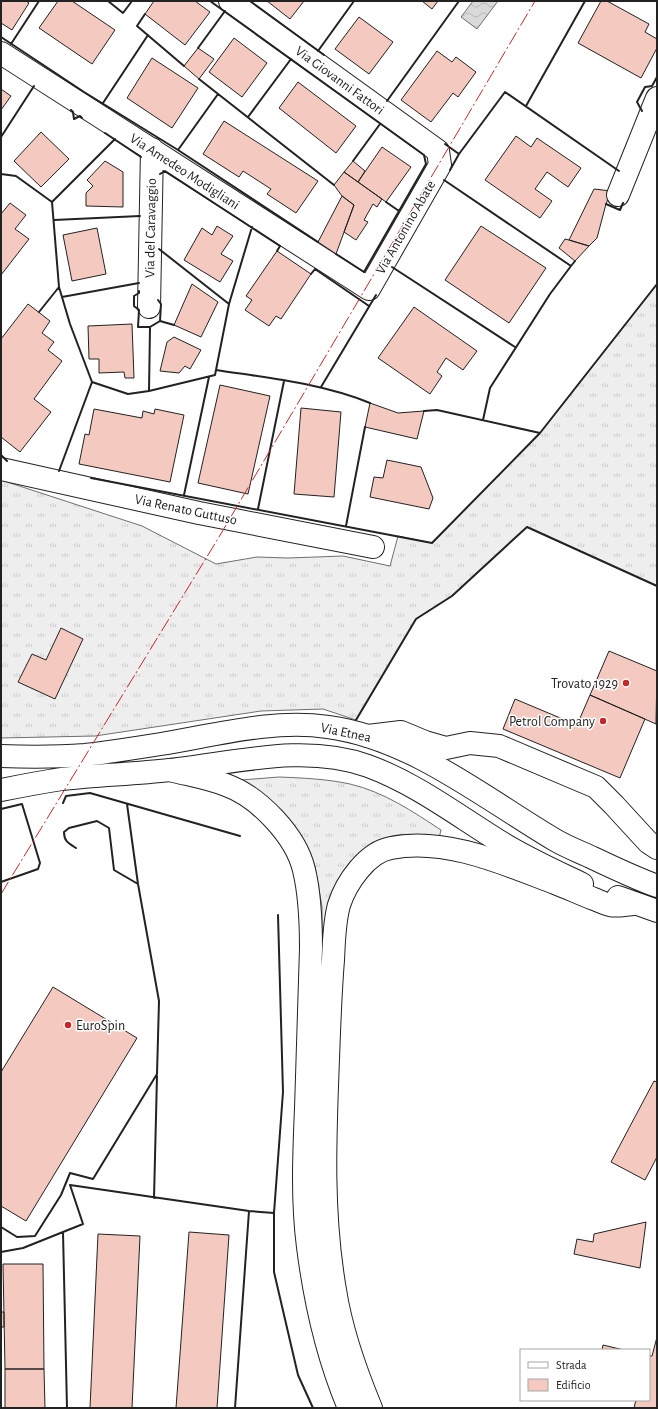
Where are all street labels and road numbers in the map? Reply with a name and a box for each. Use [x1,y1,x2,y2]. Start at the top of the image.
street label: Via Giovanni Fattori [292,44,386,118]
street label: Via Amedeo Modigliani [127,131,242,212]
street label: Via del Caravaggio [143,178,159,278]
street label: Via Antonino Abate [373,178,438,277]
street label: Via Renato Guttuso [133,492,238,528]
street label: Via Etnea [319,721,373,745]

